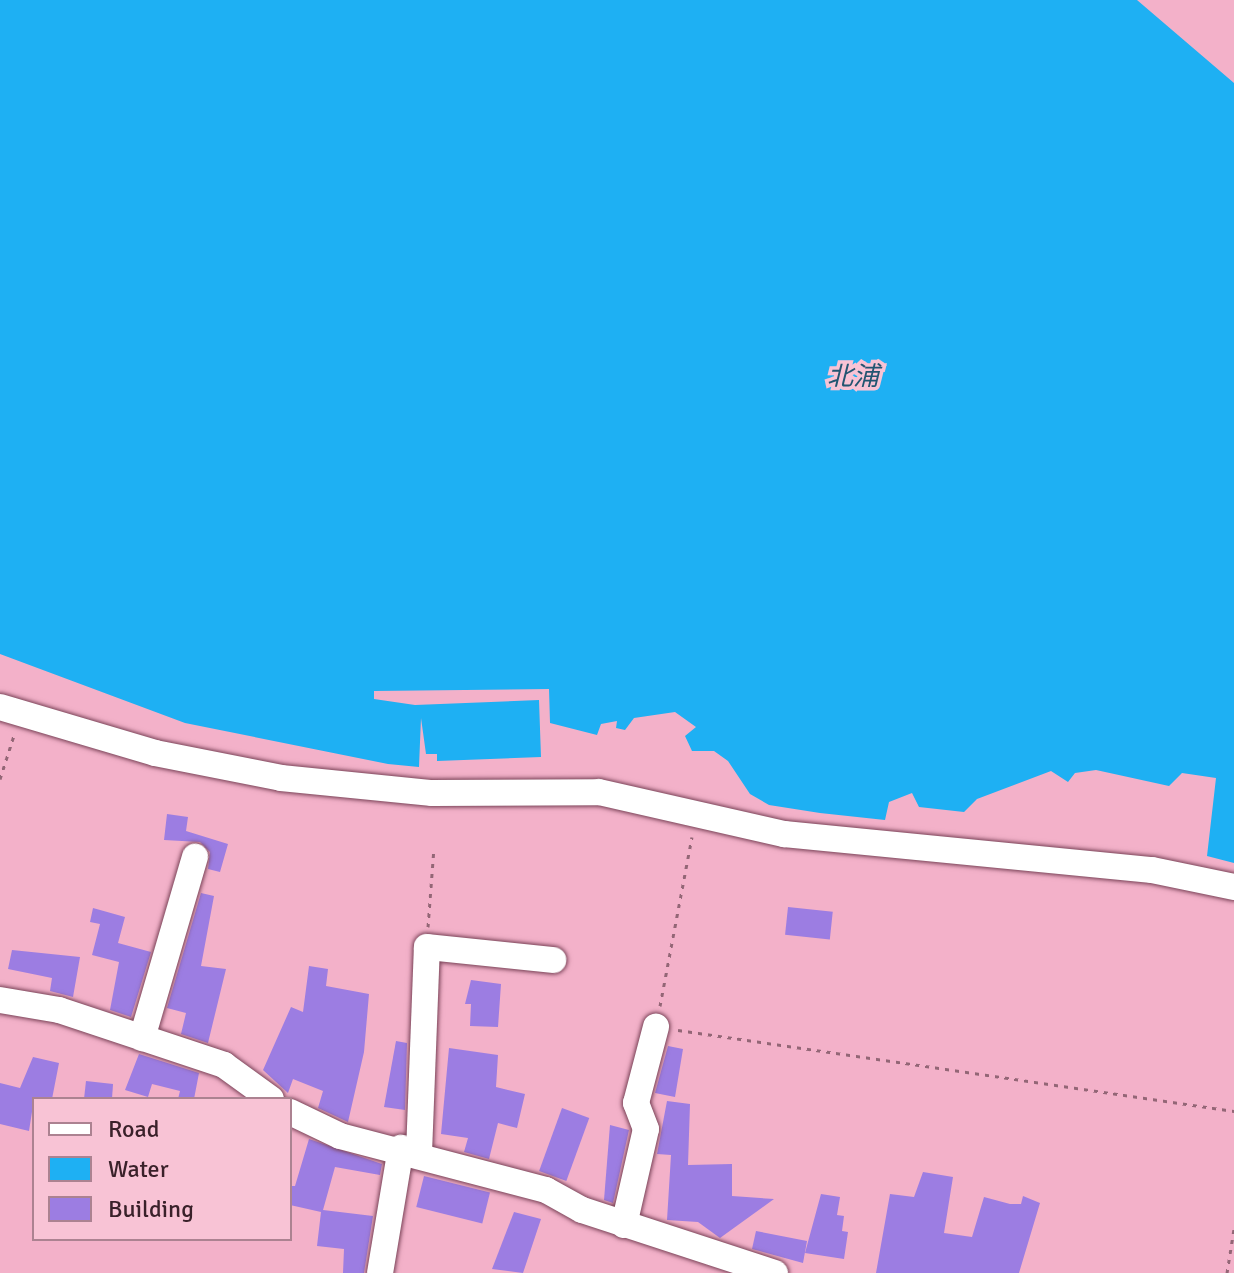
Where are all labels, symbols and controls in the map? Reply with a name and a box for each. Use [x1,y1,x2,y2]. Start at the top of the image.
water label: 北浦 [827,362,879,394]
legend [32,1097,292,1241]
text: Road [108,1114,159,1144]
text: Water [108,1154,168,1184]
text: Building [108,1194,194,1224]

